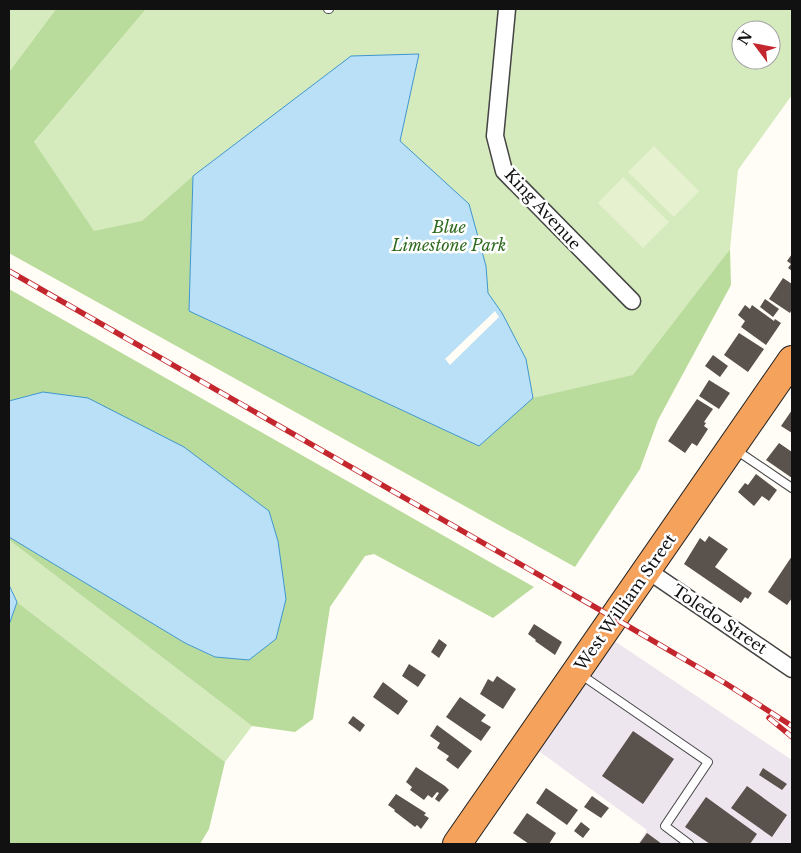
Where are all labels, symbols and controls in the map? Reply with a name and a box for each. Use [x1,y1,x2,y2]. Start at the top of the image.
north arrow [731,20,781,70]
text: N [734,28,756,48]
street label: King Avenue [500,164,586,254]
park label: Blue Limestone Park [391,217,506,255]
street label: West William Street [570,530,680,675]
street label: Toledo Street [669,580,771,658]

